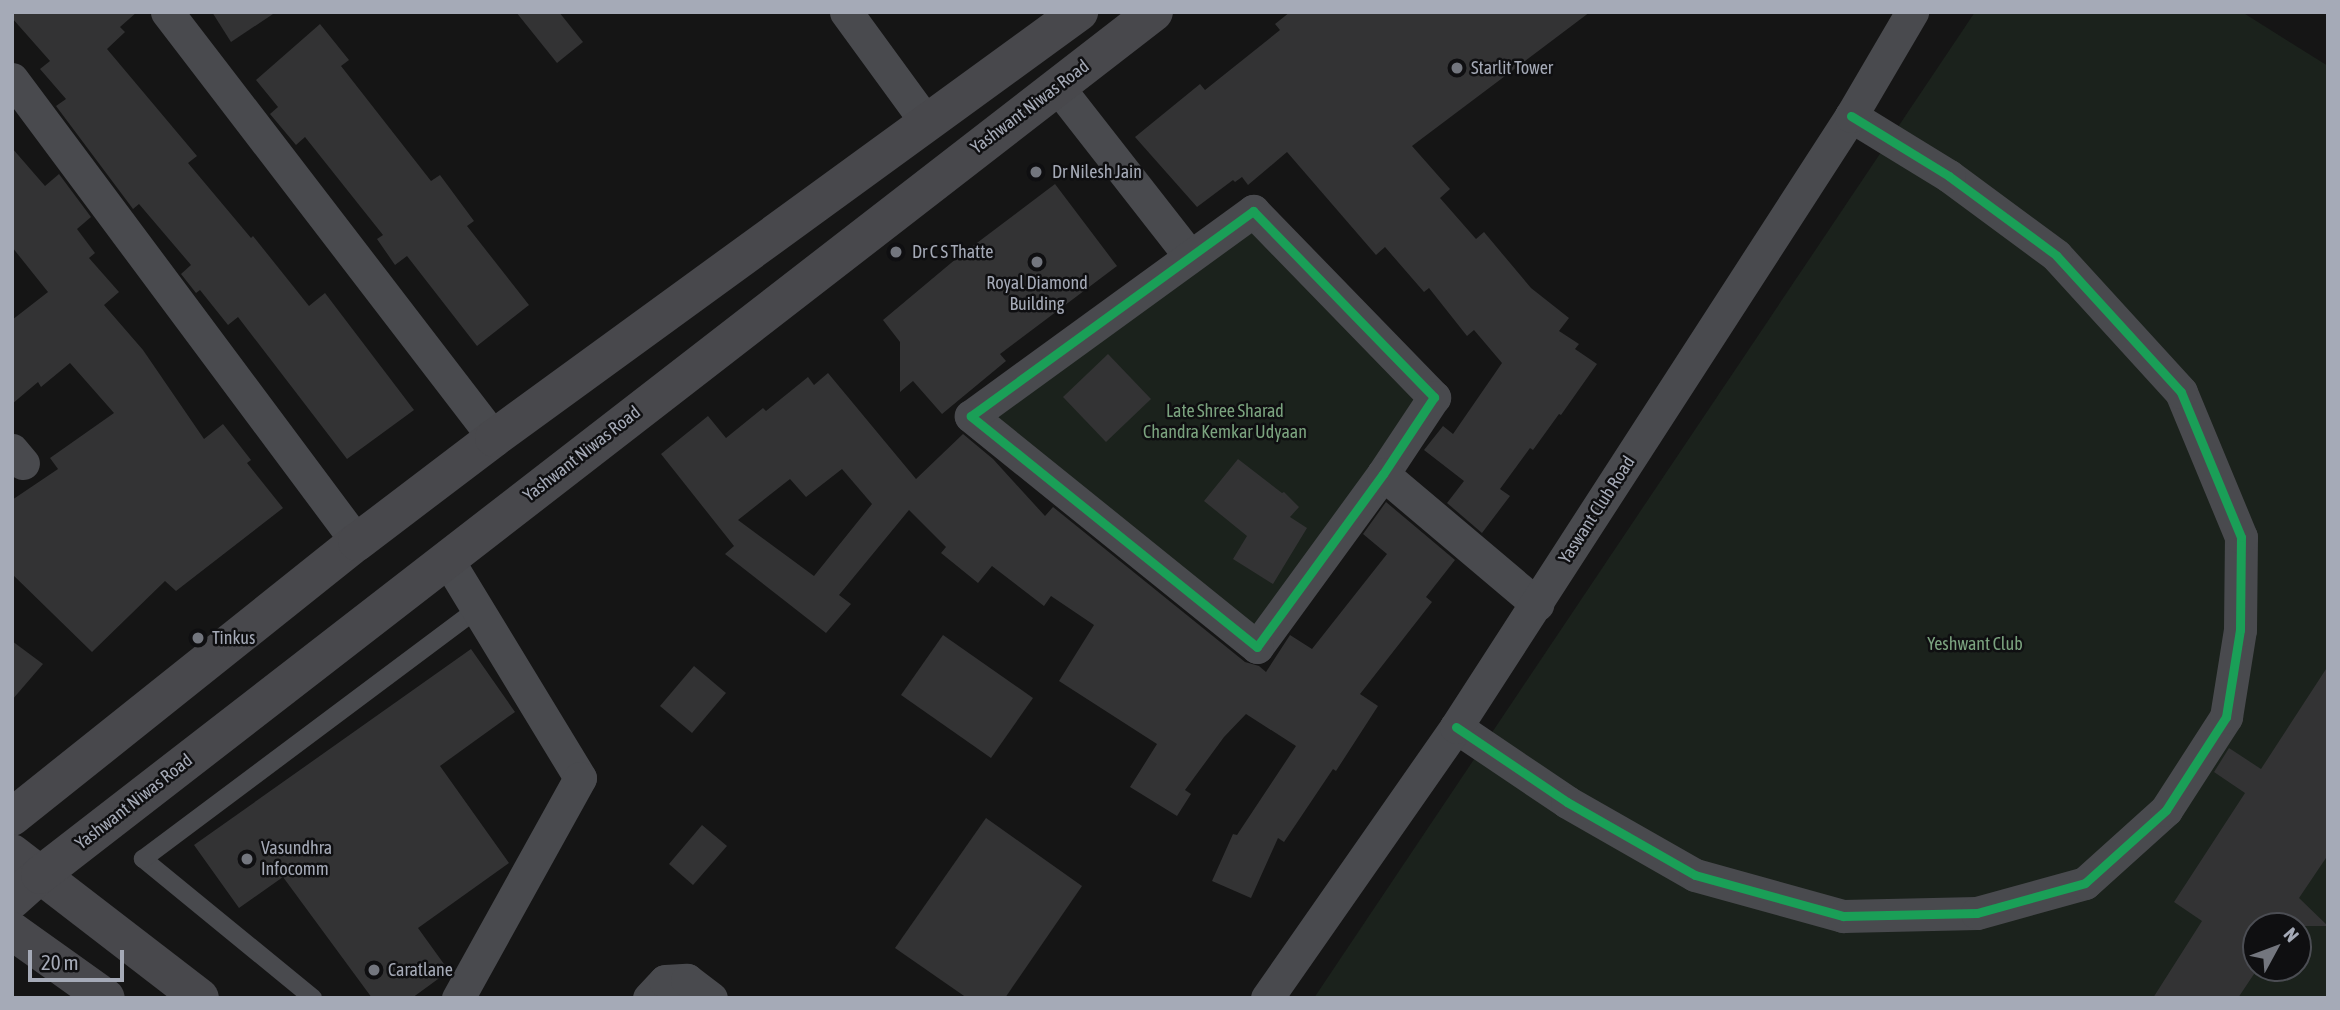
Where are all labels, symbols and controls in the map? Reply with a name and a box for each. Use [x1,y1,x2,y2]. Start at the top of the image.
street label: Yashwant Niwas Road [967,55,1093,159]
place label: Starlit Tower [1471,57,1553,79]
marker: Starlit Tower [1449,60,1465,76]
place label: Dr Nilesh Jain [1052,161,1142,183]
marker: Dr Nilesh Jain [1026,162,1046,182]
place label: Dr C S Thatte [912,241,993,263]
marker: Dr C S Thatte [886,242,906,262]
marker: Royal Diamond Building [1029,254,1045,270]
place label: Royal Diamond Building [986,273,1088,316]
park label: Late Shree Sharad Chandra Kemkar Udyaan [1143,401,1307,444]
street label: Yashwant Niwas Road [519,402,645,506]
street label: Yaswant Club Road [1554,452,1640,568]
place label: Tinkus [212,627,255,649]
marker: Tinkus [190,630,206,646]
park label: Yeshwant Club [1927,633,2023,655]
street label: Yashwant Niwas Road [71,750,197,854]
place label: Vasundhra Infocomm [261,838,332,880]
marker: Vasundhra Infocomm [239,851,255,867]
north arrow [2242,912,2312,982]
text: N [2279,923,2303,946]
scale bar [32,936,128,980]
text: 20 m [41,950,79,974]
place label: Caratlane [388,959,453,981]
marker: Caratlane [366,962,382,978]

